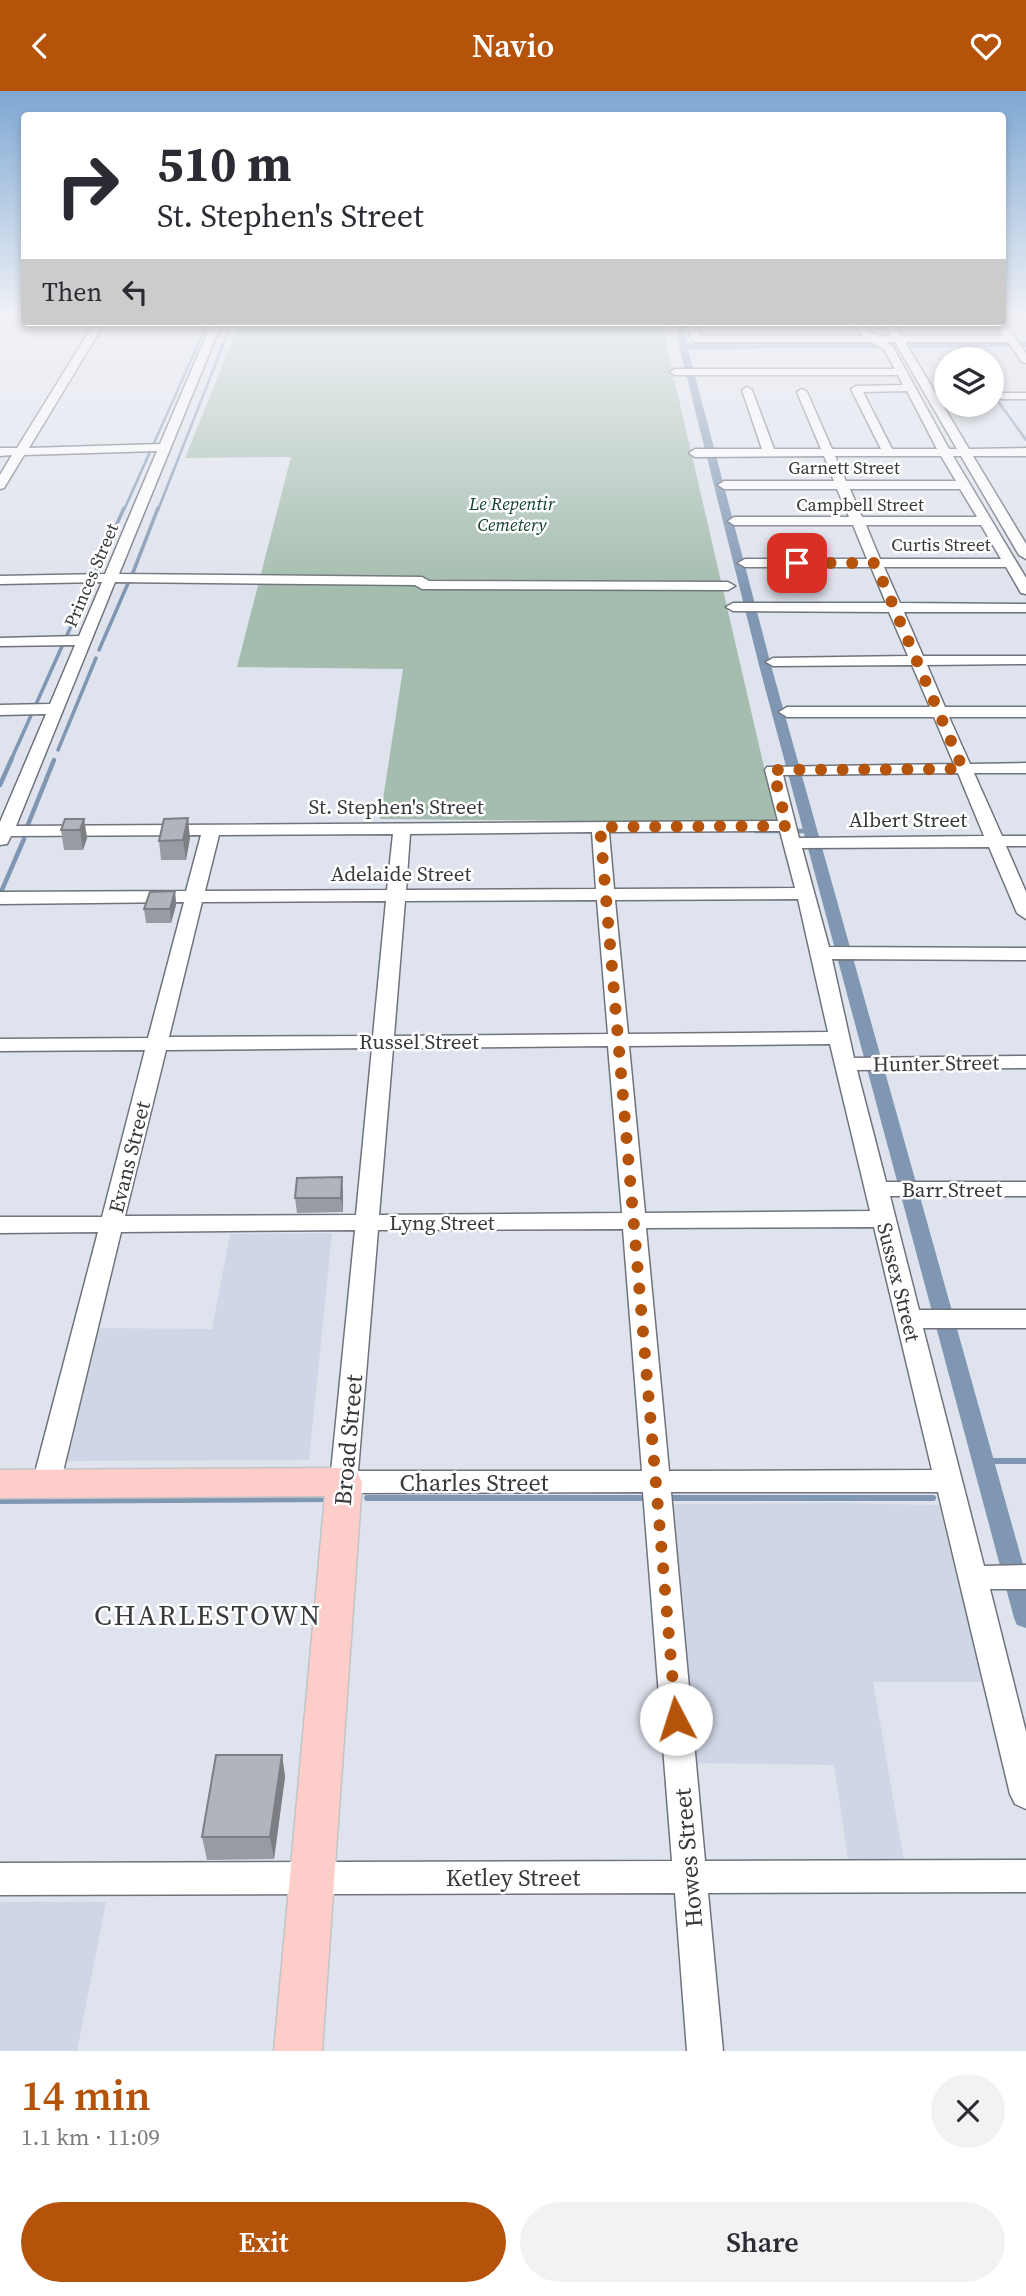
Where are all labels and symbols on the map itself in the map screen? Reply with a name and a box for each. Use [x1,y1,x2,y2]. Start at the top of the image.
street label: Garnett Street [788,455,900,480]
park label: Le Repentir Cemetery [468,491,556,537]
street label: Campbell Street [796,492,924,517]
street label: Princes Street [58,519,124,631]
street label: Curtis Street [891,532,991,557]
pin [767,533,827,593]
street label: St. Stephen's Street [309,792,484,821]
street label: Albert Street [849,805,967,834]
street label: Adelaide Street [331,859,472,888]
street label: Russel Street [359,1027,479,1056]
street label: Hunter Street [872,1047,1000,1079]
street label: Evans Street [101,1098,157,1216]
street label: Barr Street [902,1175,1003,1204]
street label: Lyng Street [389,1208,495,1237]
street label: Sussex Street [870,1219,928,1345]
street label: Broad Street [326,1373,370,1507]
street label: Charles Street [400,1466,549,1499]
district label: CHARLESTOWN [94,1596,322,1634]
position arrow [639,1682,713,1756]
street label: Howes Street [665,1787,711,1929]
street label: Ketley Street [446,1861,581,1894]

